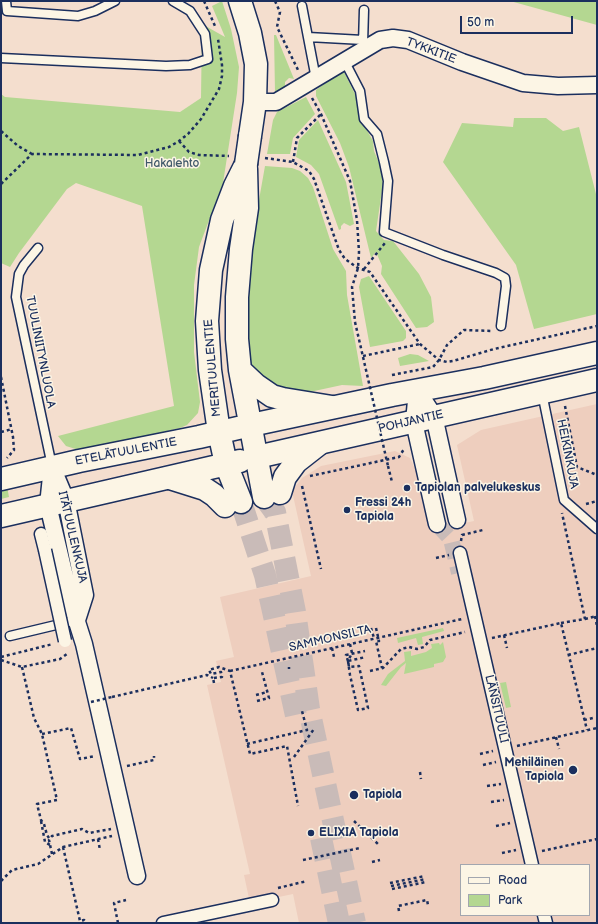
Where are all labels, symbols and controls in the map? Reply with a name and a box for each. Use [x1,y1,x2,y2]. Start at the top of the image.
scale bar [462,8,575,34]
text: 50 m [467,15,494,30]
street label: TYKKITIE [404,35,458,67]
park label: Hakalehto [145,157,199,171]
street label: TUULINIITYNLUOLA [22,295,58,409]
street label: MERITUULENTIE [202,319,224,417]
street label: POHJANTIE [377,408,445,436]
street label: HEIKINKUJA [553,418,581,490]
street label: ETELÄTUULENTIE [74,435,178,469]
place label: Tapiolan palvelukeskus [415,481,540,495]
marker: Tapiolan palvelukeskus [402,483,412,493]
street label: ITÄTUULENKUJA [54,490,90,584]
place label: Fressi 24h Tapiola [355,496,411,524]
marker: Fressi 24h Tapiola [342,505,352,515]
street label: SAMMONSILTA [288,623,372,655]
street label: LÄNSITUULI [481,673,511,745]
place label: Mehiläinen Tapiola [504,756,564,784]
marker: Mehiläinen Tapiola [567,764,579,776]
place label: Tapiola [363,788,402,802]
marker: Tapiola [348,789,360,801]
place label: ELIXIA Tapiola [319,826,399,840]
marker: ELIXIA Tapiola [306,828,316,838]
legend [460,864,590,916]
text: Road [498,873,527,888]
text: Park [498,893,522,908]

